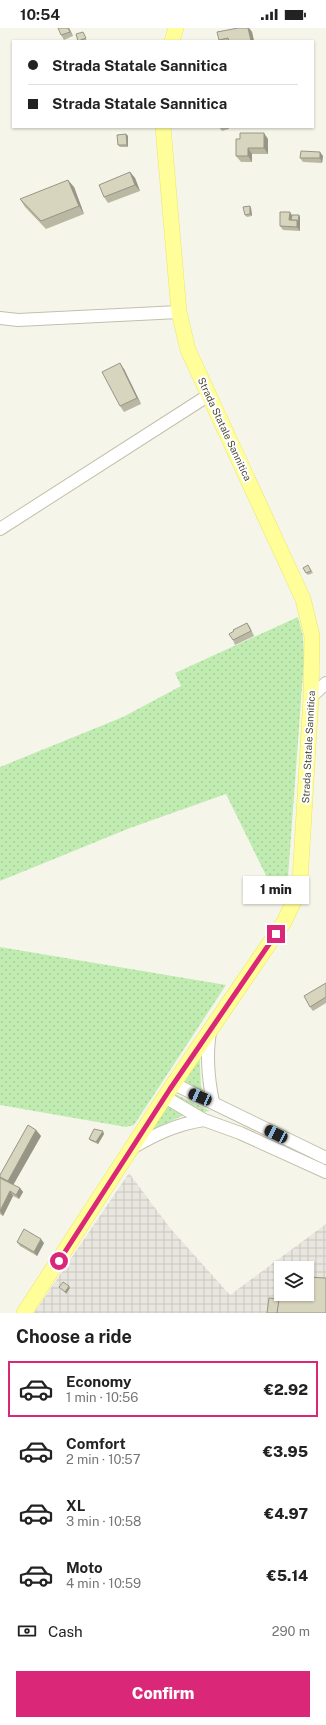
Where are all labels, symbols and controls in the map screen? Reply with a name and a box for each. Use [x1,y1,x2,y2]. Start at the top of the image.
text: 10:54 [20,6,60,23]
text: Strada Statale Sannitica [52,57,227,74]
text: Strada Statale Sannitica [52,95,227,112]
street label: Strada Statale Sannitica [196,375,254,483]
street label: Strada Statale Sannitica [299,690,317,804]
callout: 1 min [243,876,309,904]
text: 1 min [260,882,292,897]
route end [267,925,285,943]
car [187,1087,213,1107]
car [263,1123,289,1145]
route start [50,1252,68,1270]
map controls [274,1261,314,1301]
button: layers [274,1261,314,1301]
text: Choose a ride [16,1326,132,1347]
icon: car [18,1371,54,1407]
text: Economy [66,1373,131,1390]
text: €2.92 [264,1381,308,1398]
text: 1 min · 10:56 [66,1390,138,1405]
icon: car [18,1433,54,1469]
text: Comfort [66,1435,126,1452]
text: €3.95 [263,1443,308,1460]
text: 2 min · 10:57 [66,1452,140,1467]
icon: car [18,1495,54,1531]
text: XL [66,1497,85,1514]
text: €4.97 [264,1505,308,1522]
text: 3 min · 10:58 [66,1514,142,1529]
icon: car [18,1557,54,1593]
text: Moto [66,1559,103,1576]
text: €5.14 [267,1567,308,1584]
text: 4 min · 10:59 [66,1576,141,1591]
icon: cash [16,1620,38,1642]
text: Cash [48,1623,83,1640]
text: 290 m [272,1624,310,1639]
button: Confirm [16,1671,310,1717]

